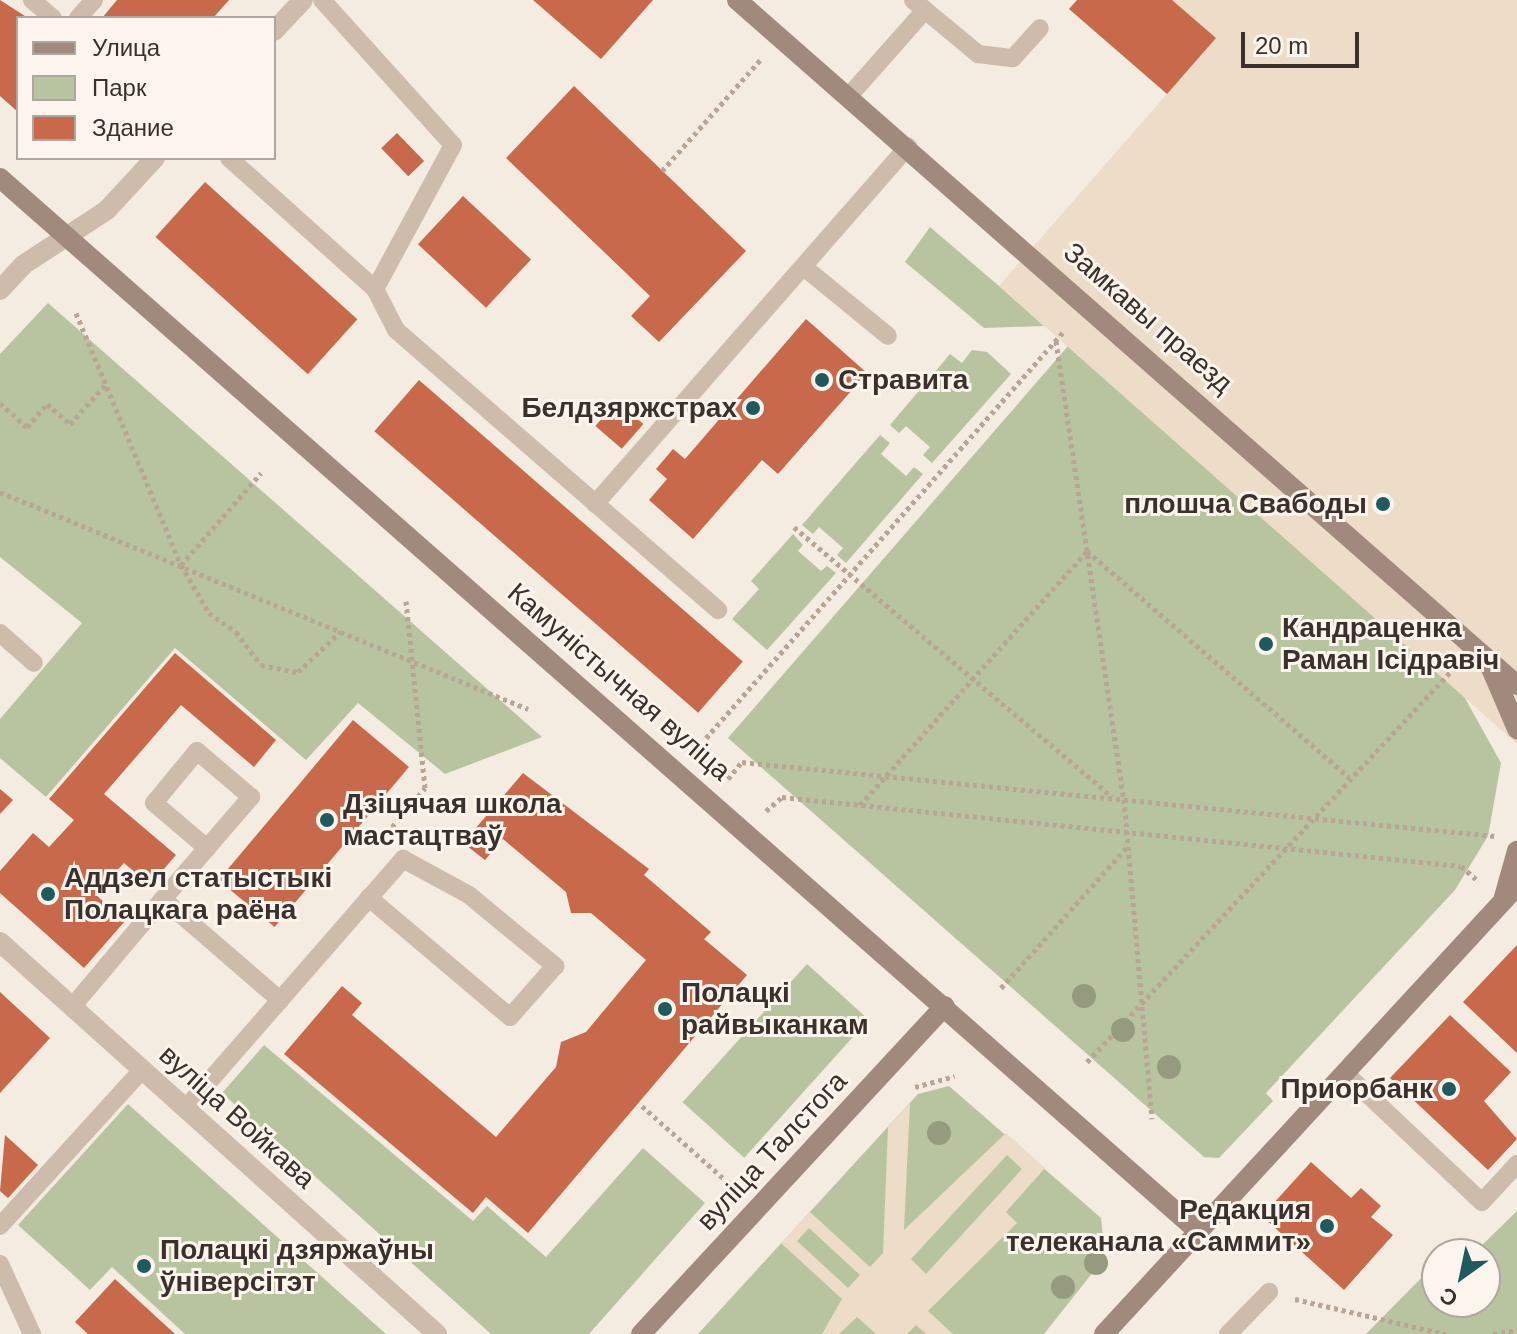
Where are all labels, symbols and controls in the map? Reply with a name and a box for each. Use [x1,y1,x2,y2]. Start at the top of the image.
legend [16,16,276,160]
scale bar [1245,16,1363,66]
text: 20 m [1255,32,1308,59]
text: Улица [92,34,160,61]
text: Парк [92,74,146,101]
text: Здание [92,114,174,141]
street label: Замкавы праезд [1057,236,1239,400]
place label: Стравита [838,363,968,397]
marker: Стравита [813,371,831,389]
place label: Белдзяржстрах [521,391,737,425]
marker: Белдзяржстрах [744,399,762,417]
place label: плошча Свабоды [1124,487,1367,521]
marker: плошча Свабоды [1374,495,1392,513]
street label: Камуністычная вуліца [501,576,737,788]
place label: Кандраценка Раман Ісідравіч [1282,611,1499,677]
marker: Кандраценка Раман Ісідравіч [1257,635,1275,653]
place label: Дзіцячая школа мастацтваў [343,787,562,853]
marker: Дзіцячая школа мастацтваў [318,811,336,829]
place label: Аддзел статыстыкі Полацкага раёна [64,861,332,927]
marker: Аддзел статыстыкі Полацкага раёна [39,885,57,903]
place label: Полацкі райвыканкам [681,976,869,1042]
marker: Полацкі райвыканкам [656,1000,674,1018]
street label: вуліца Войкава [152,1038,322,1196]
street label: вуліца Талстога [690,1065,854,1237]
place label: Приорбанк [1281,1072,1433,1106]
marker: Приорбанк [1440,1080,1458,1098]
place label: Редакция телеканала «Саммит» [1006,1193,1311,1259]
marker: Редакция телеканала «Саммит» [1318,1217,1336,1235]
place label: Полацкі дзяржаўны ўніверсітэт [160,1233,434,1299]
north arrow [1421,1238,1501,1318]
marker: Полацкі дзяржаўны ўніверсітэт [135,1257,153,1275]
text: С [1435,1282,1462,1312]

